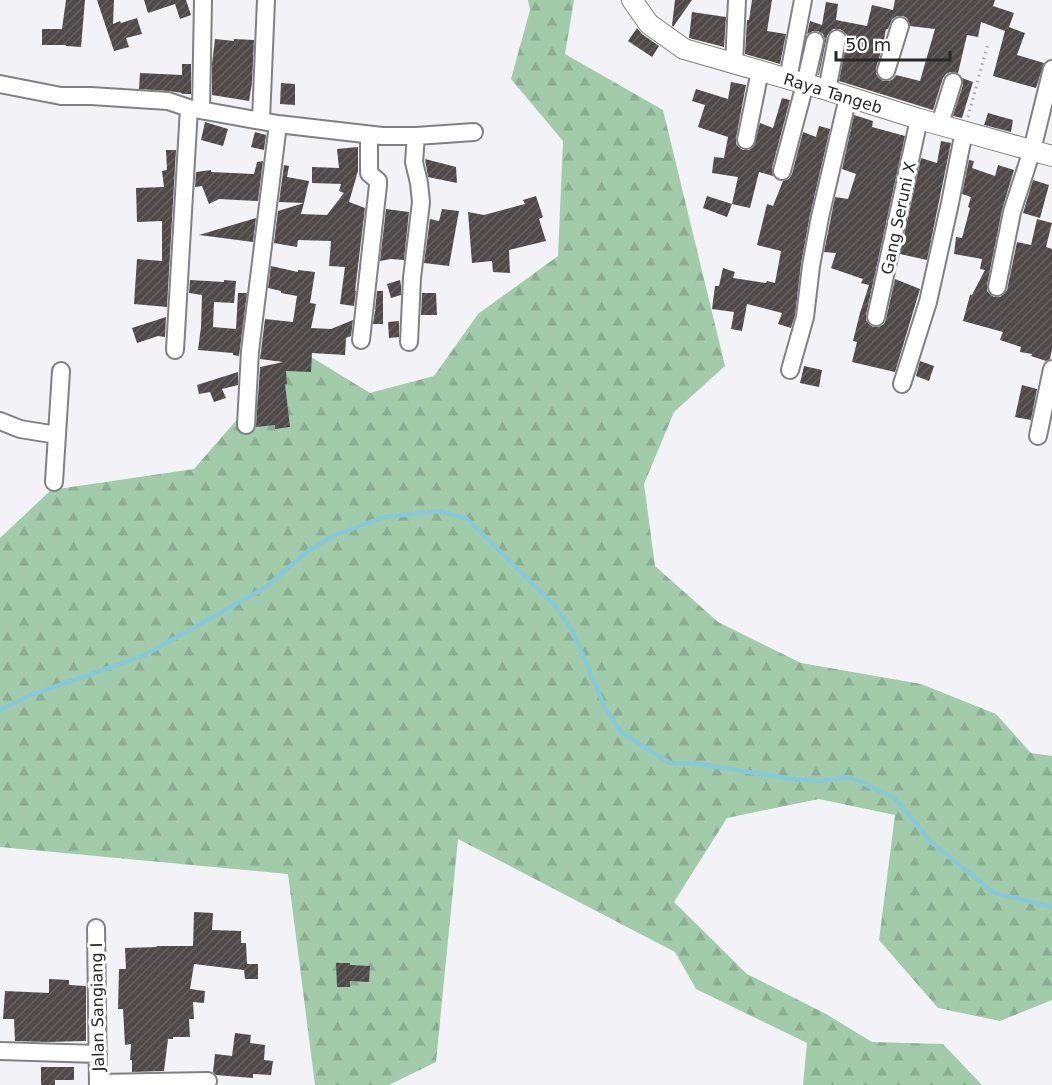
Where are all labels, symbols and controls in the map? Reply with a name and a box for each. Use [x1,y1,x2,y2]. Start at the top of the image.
scale bar [836,24,950,62]
text: 50 m [845,34,891,55]
street label: Raya Tangeb [781,69,884,117]
street label: Gang Seruni X [877,160,920,276]
street label: Jalan Sangiang I [87,943,108,1072]

